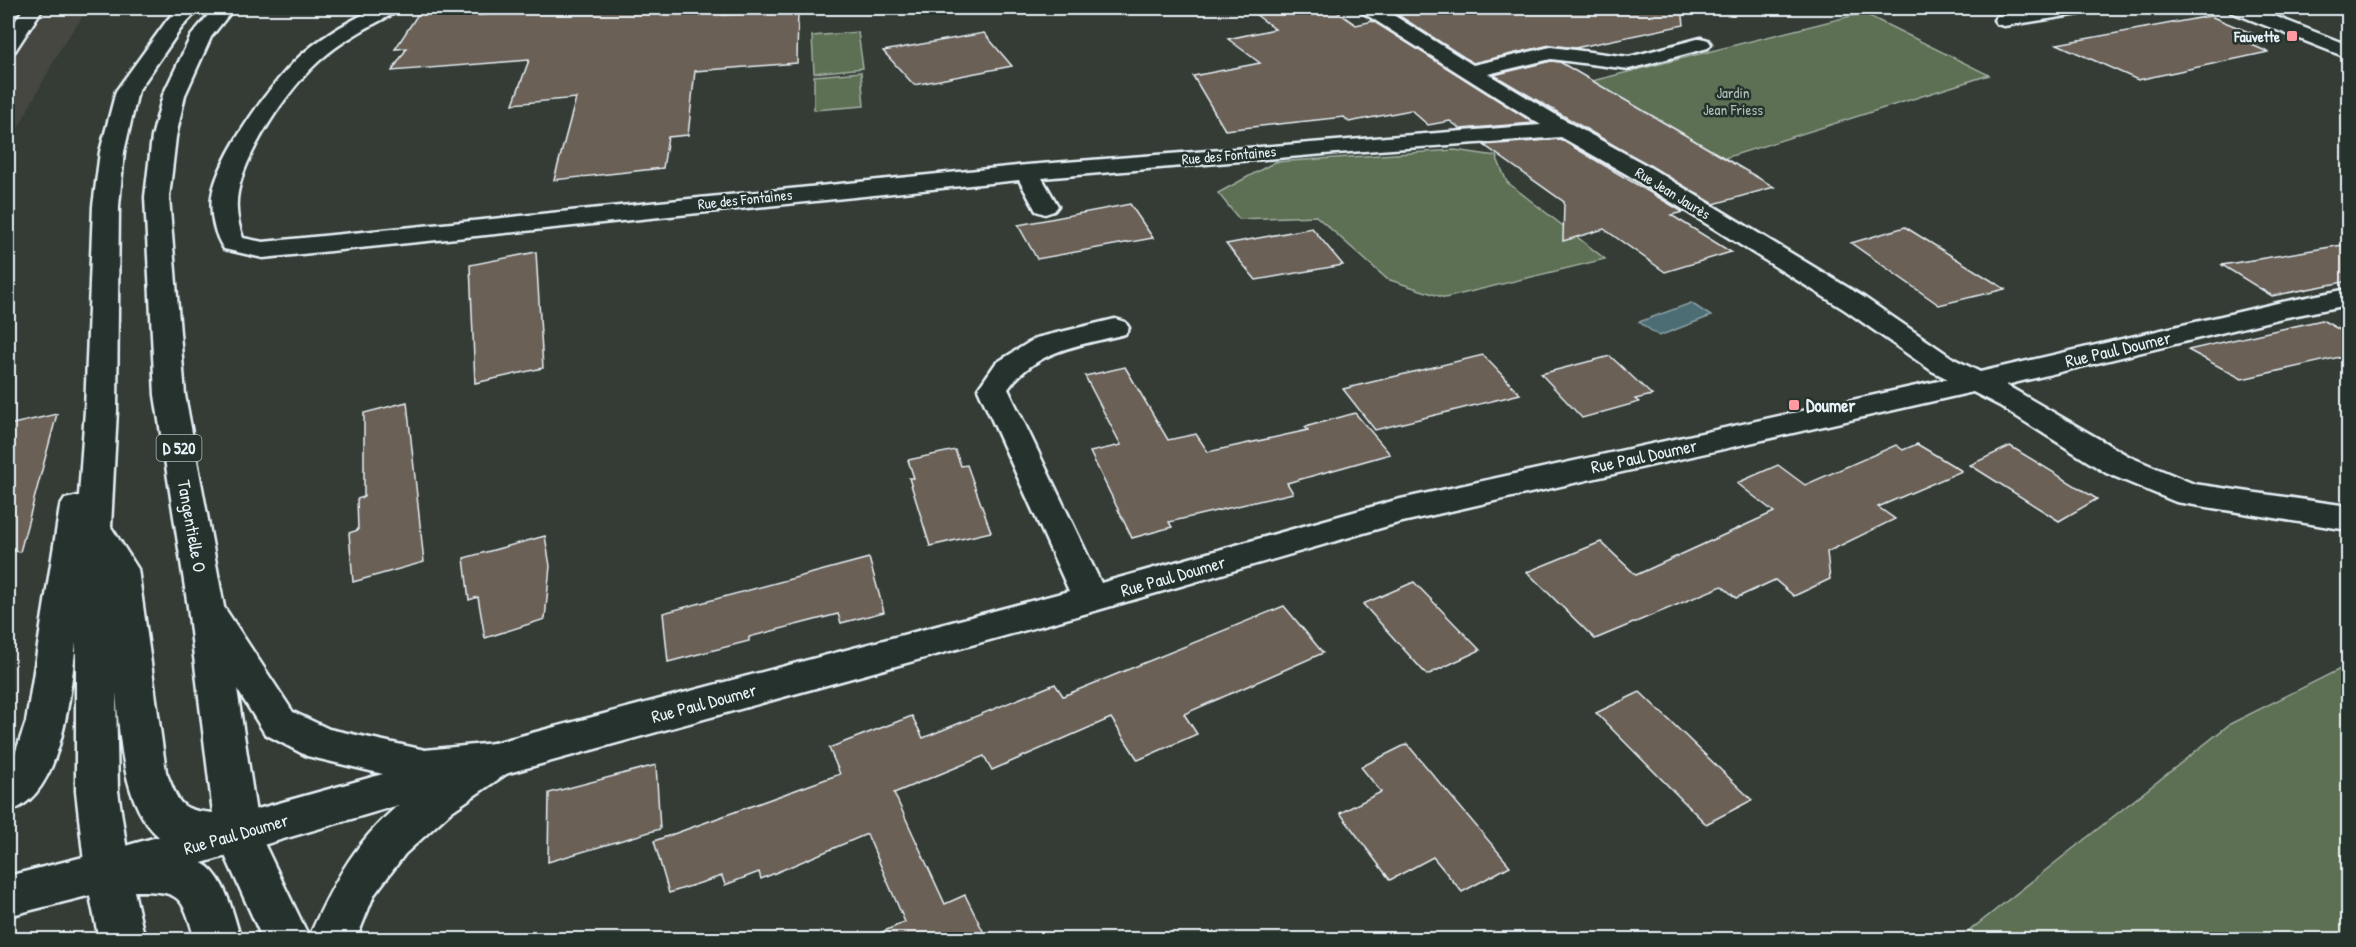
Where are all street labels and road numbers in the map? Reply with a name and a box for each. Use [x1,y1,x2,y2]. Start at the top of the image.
street label: Rue des Fontaines [1181,140,1277,170]
street label: Rue Jean Jaurès [1631,162,1715,224]
street label: Rue des Fontaines [697,184,793,214]
street label: Rue Paul Doumer [2063,325,2173,373]
street label: Rue Paul Doumer [1589,433,1699,479]
road number: D 520 [156,435,201,461]
street label: Tangentielle O [172,478,212,574]
street label: Rue Paul Doumer [1118,549,1228,603]
street label: Rue Paul Doumer [649,677,759,729]
street label: Rue Paul Doumer [181,807,291,861]

